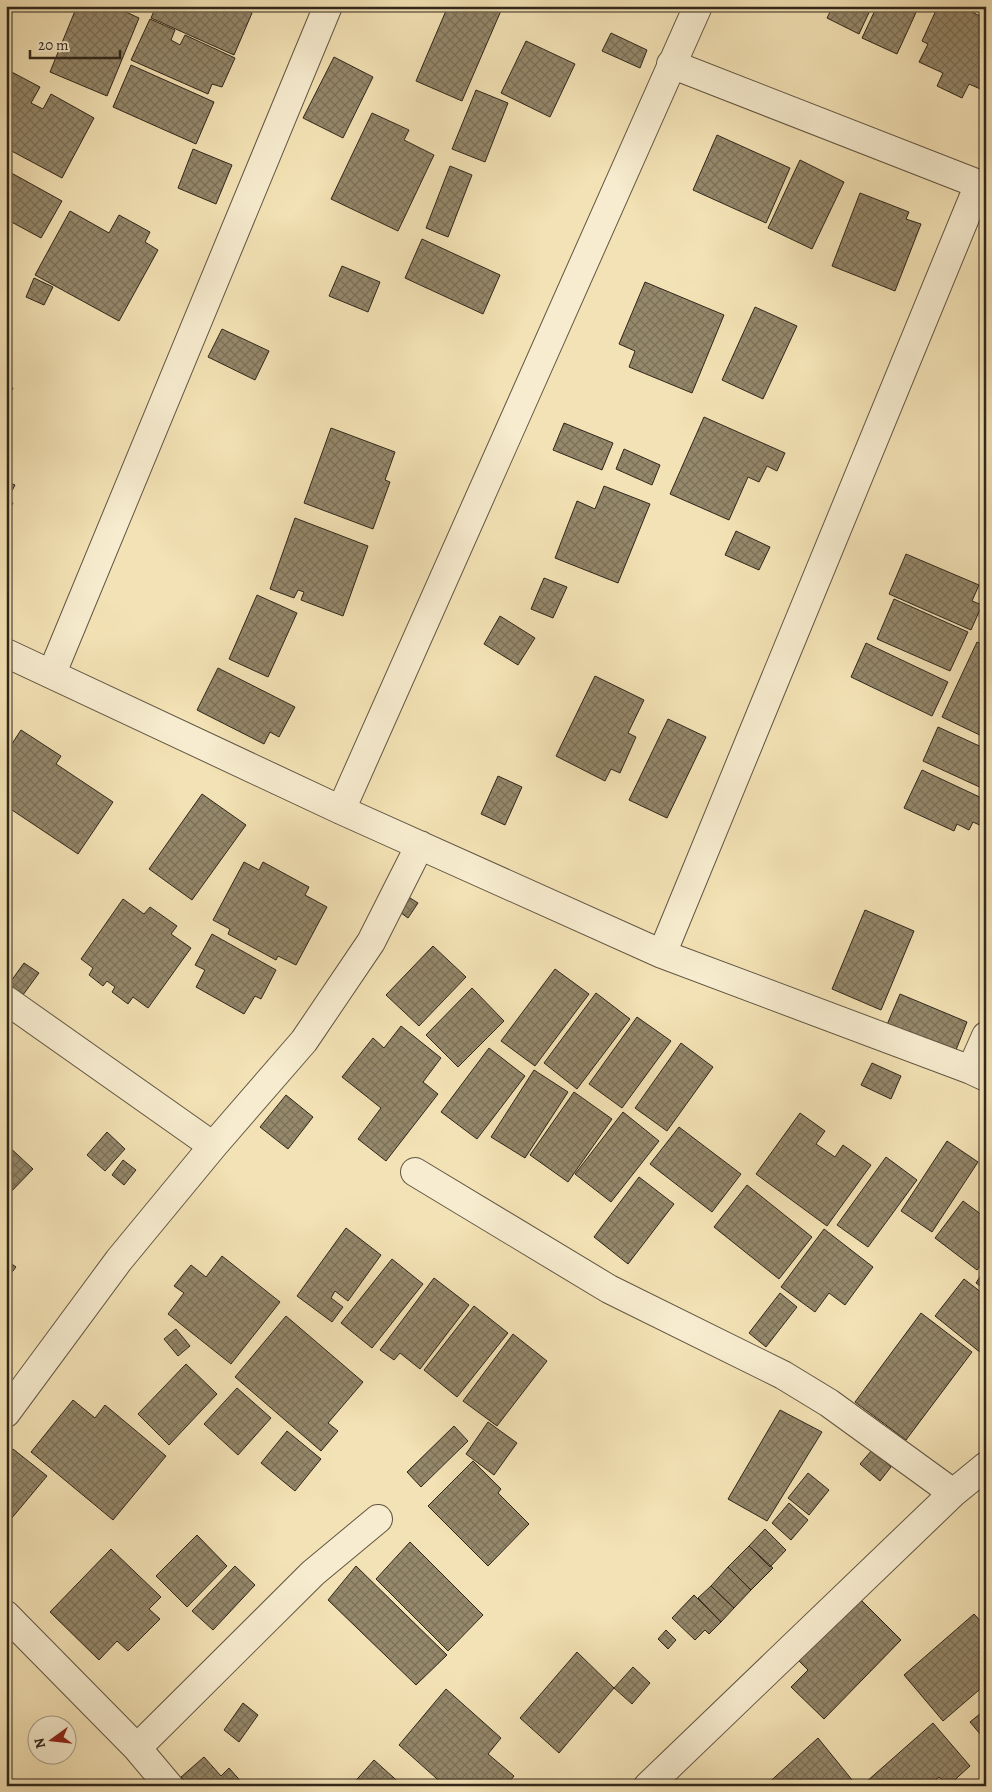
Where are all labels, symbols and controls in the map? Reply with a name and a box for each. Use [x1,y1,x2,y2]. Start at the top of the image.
scale bar [30,28,120,60]
text: 20 m [38,35,69,55]
north arrow [28,1714,78,1764]
text: N [29,1736,50,1751]

